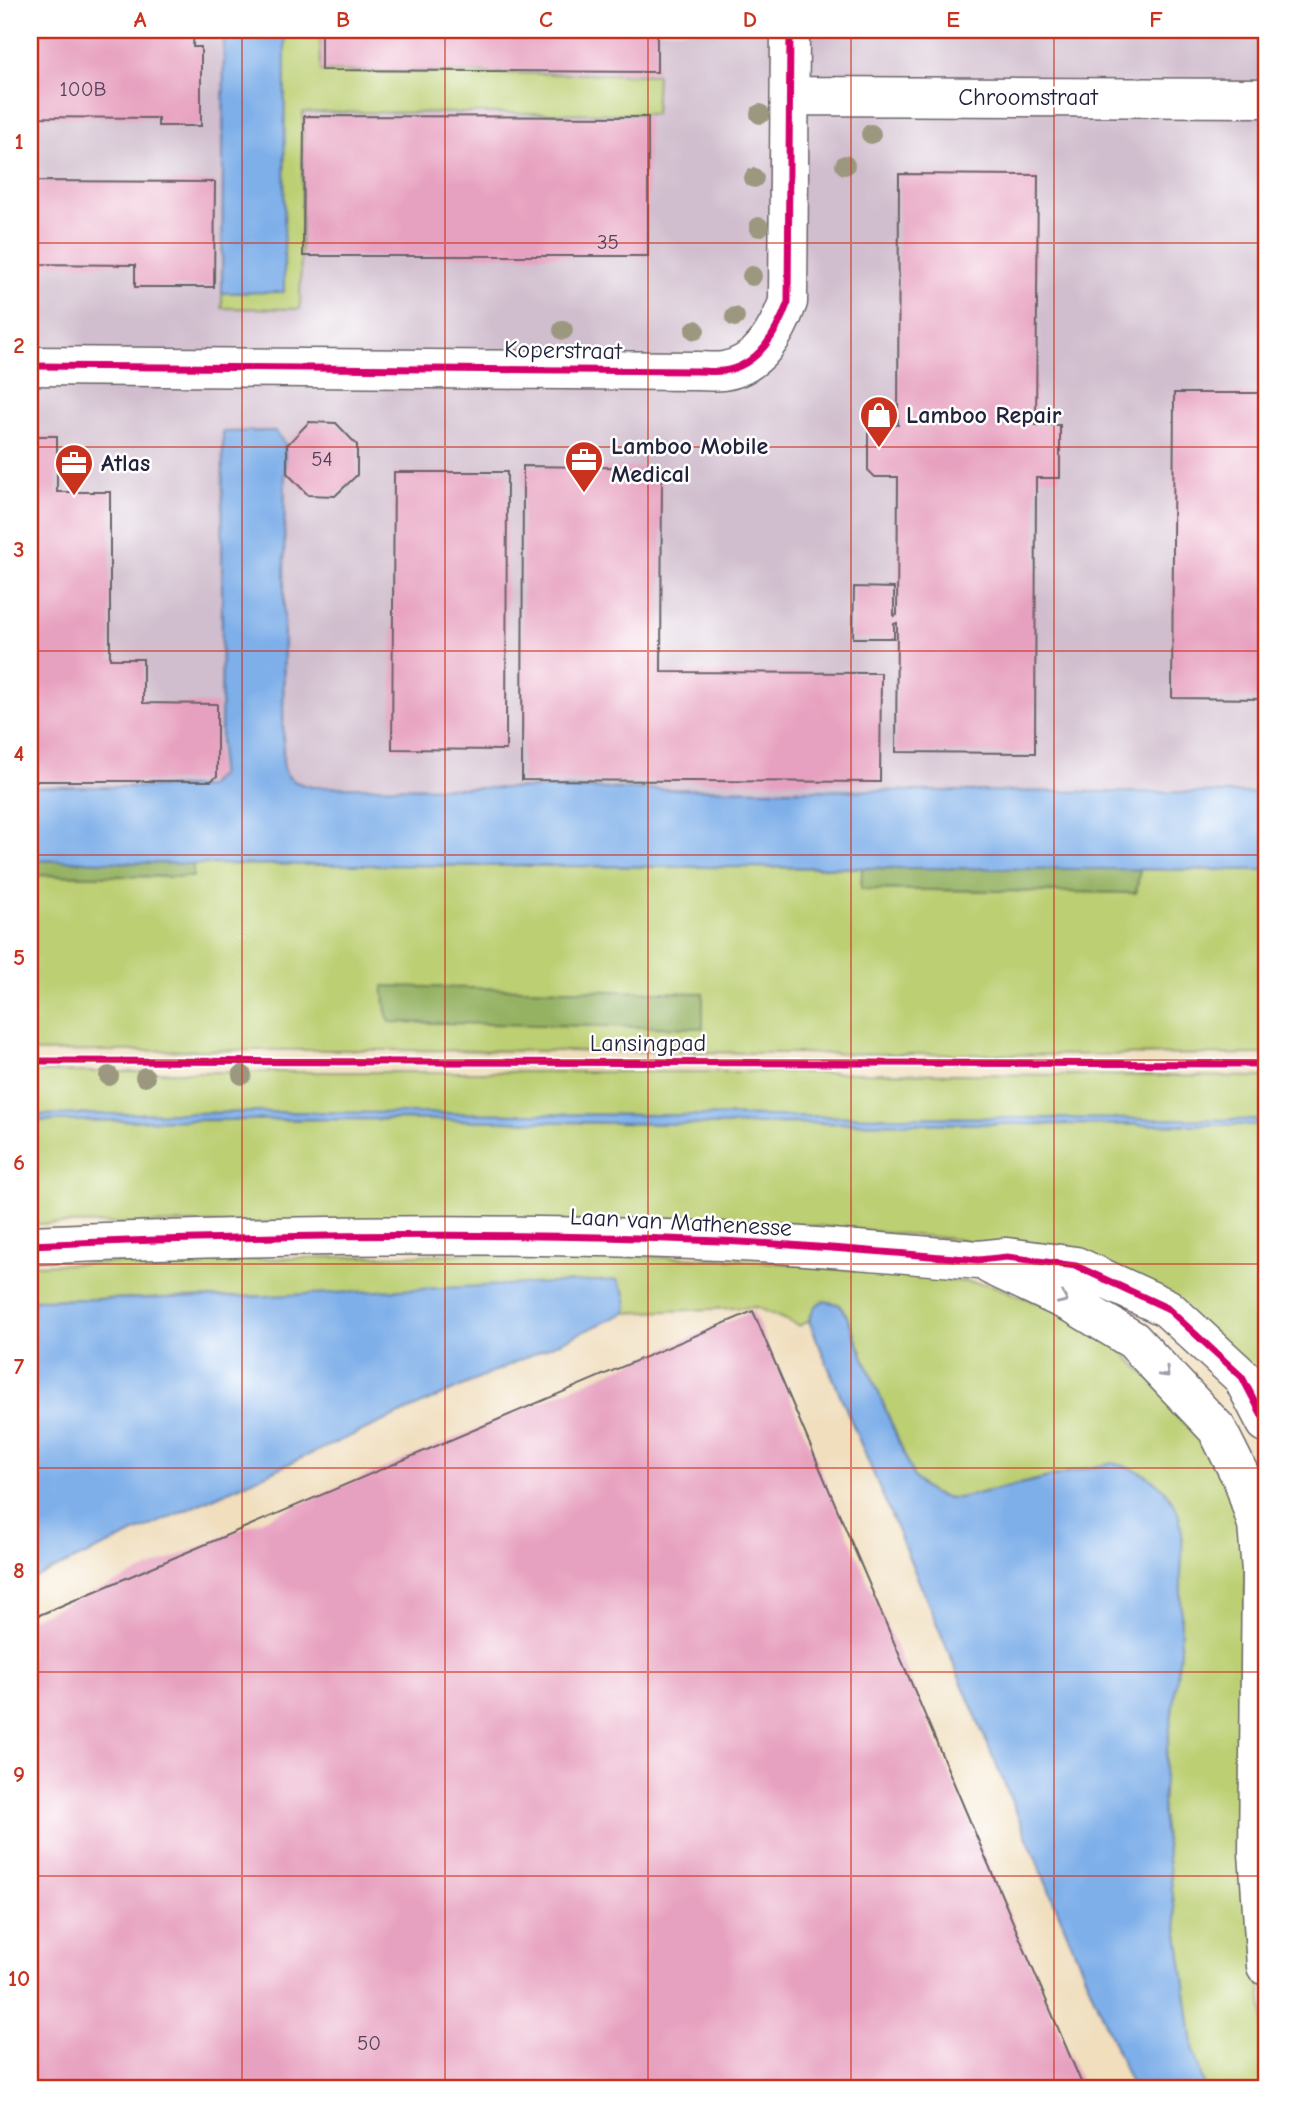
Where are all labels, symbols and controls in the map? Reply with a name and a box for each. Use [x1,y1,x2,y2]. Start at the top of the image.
text: A [134,6,147,33]
text: B [336,6,350,33]
text: C [539,6,553,33]
text: D [743,6,757,33]
text: E [946,6,960,33]
text: F [1149,6,1163,33]
house number: 100B [60,77,106,101]
street label: Chroomstraat [958,83,1099,111]
text: 1 [14,128,24,155]
house number: 35 [597,230,619,254]
text: 2 [13,332,25,359]
street label: Koperstraat [504,335,623,365]
shop icon: Lamboo Repair [858,394,900,449]
place label: Lamboo Repair [906,401,1062,429]
place label: Lamboo Mobile Medical [611,432,768,488]
office icon: Lamboo Mobile Medical [563,439,605,494]
office icon: Atlas [53,442,95,497]
house number: 54 [311,447,333,471]
place label: Atlas [101,449,150,477]
text: 3 [13,536,25,563]
text: 4 [14,740,25,767]
text: 5 [13,944,25,971]
street label: Lansingpad [590,1029,706,1057]
text: 6 [13,1149,25,1176]
street label: Laan van Mathenesse [569,1202,793,1242]
one-way arrow [1056,1291,1068,1305]
text: 7 [14,1353,25,1380]
one-way arrow [1157,1365,1170,1378]
text: 8 [13,1557,25,1584]
text: 9 [13,1761,25,1788]
text: 10 [8,1965,30,1992]
house number: 50 [357,2031,381,2055]

